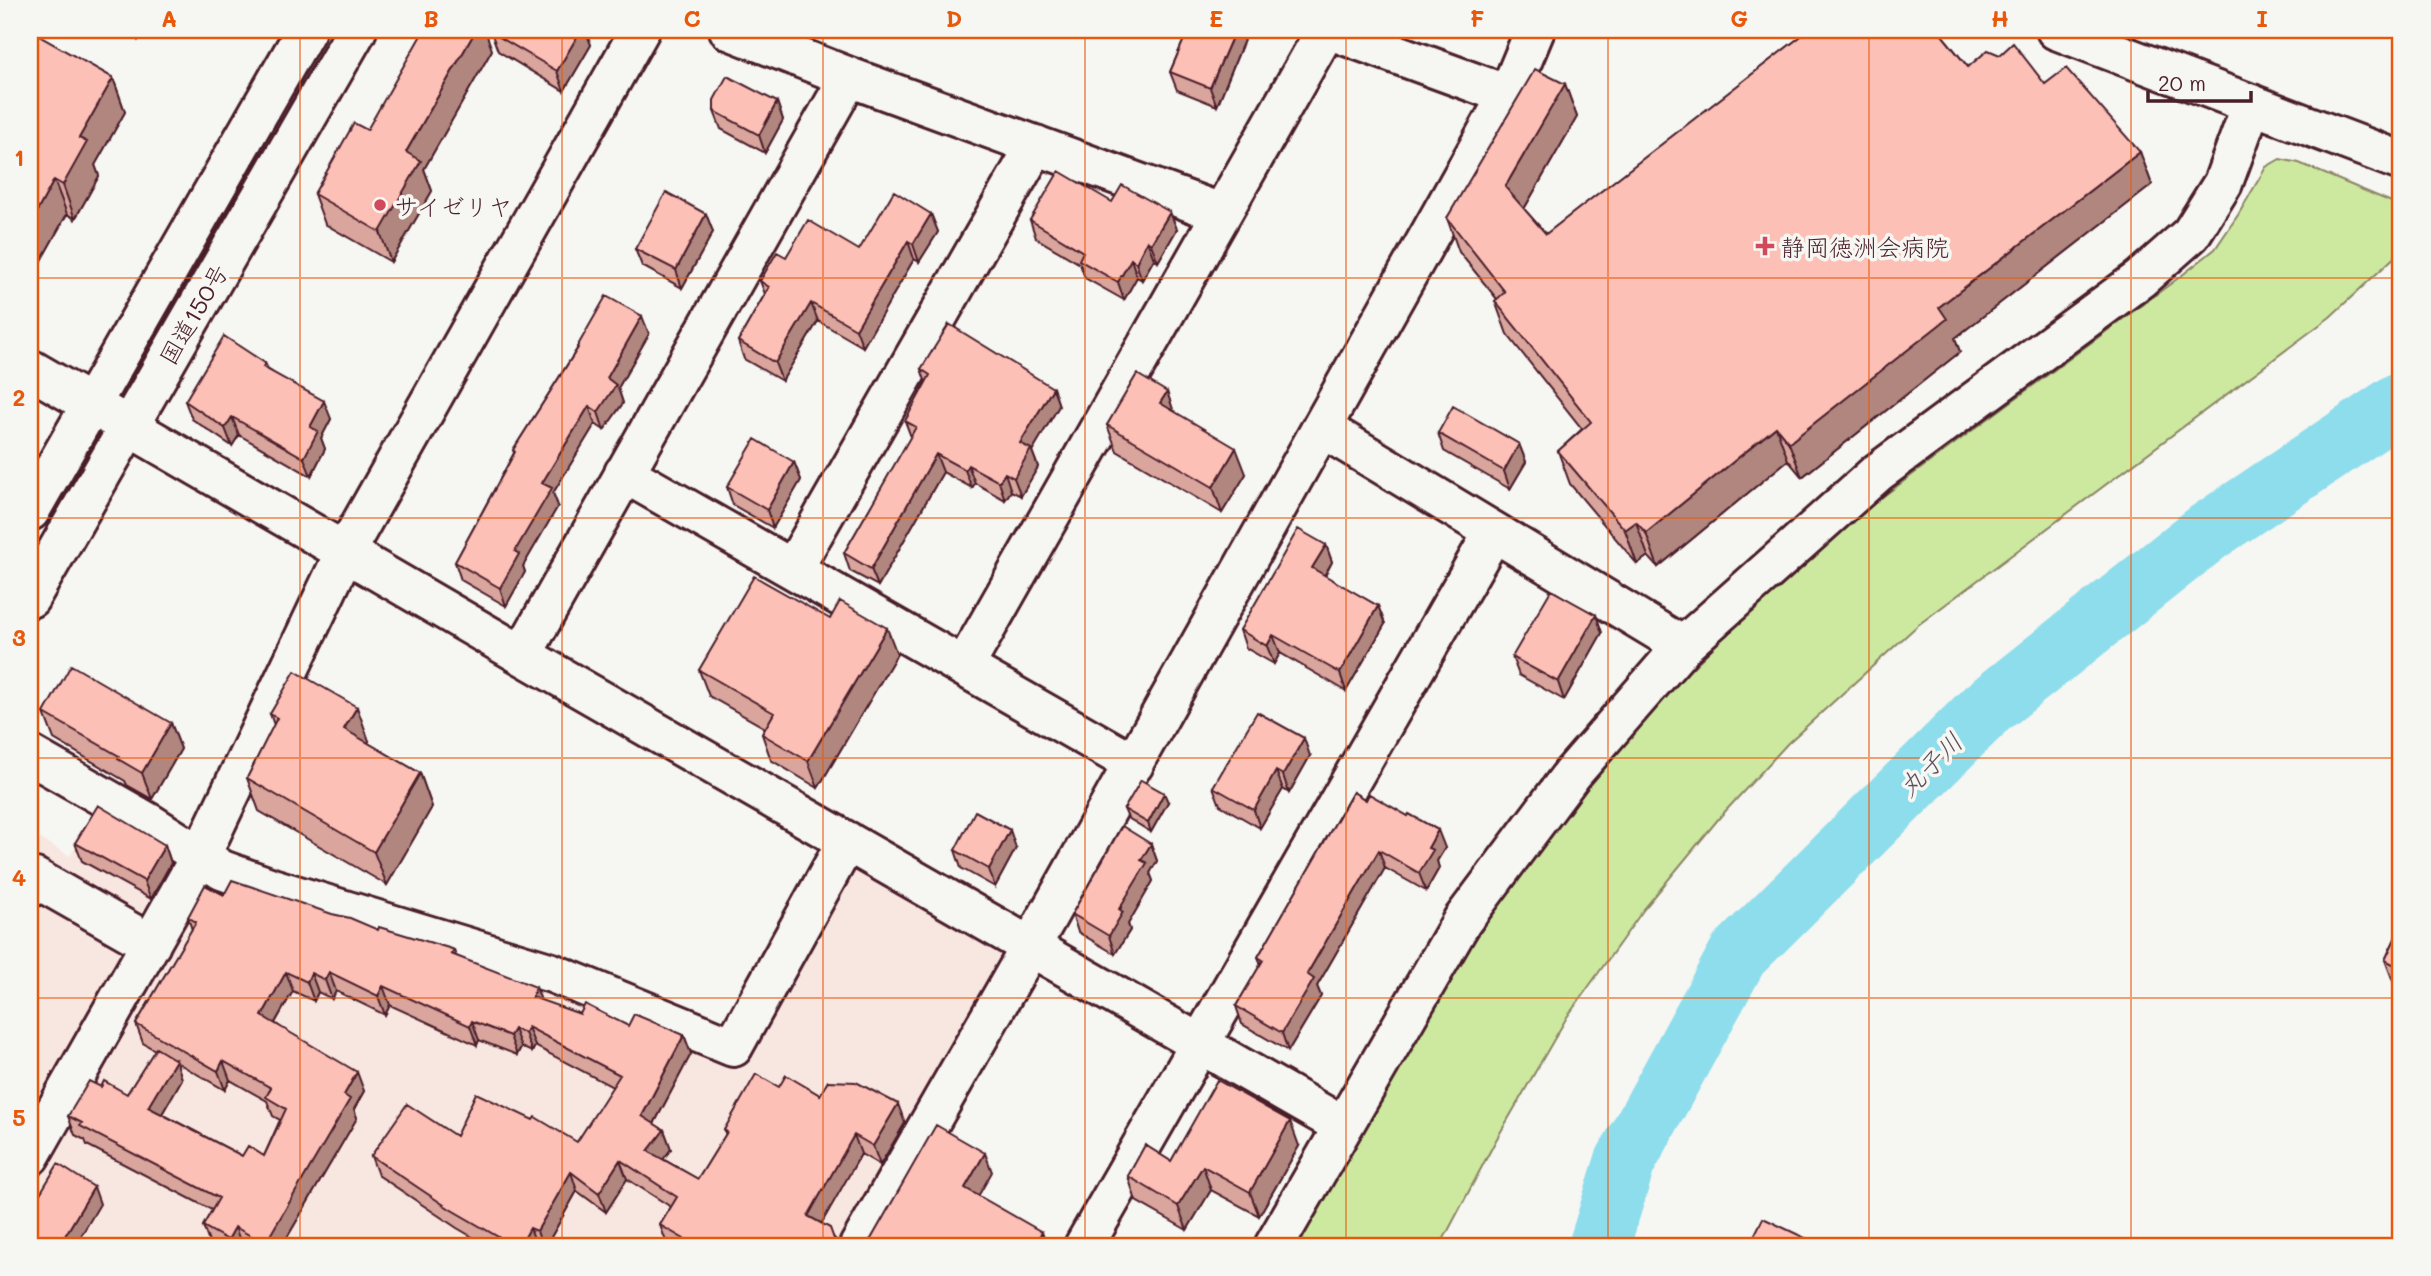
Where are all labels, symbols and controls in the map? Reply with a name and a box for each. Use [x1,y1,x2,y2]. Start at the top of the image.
text: A [161,3,177,33]
text: B [423,3,439,33]
text: C [683,3,701,33]
text: D [946,3,962,33]
text: E [1209,3,1223,33]
text: F [1470,3,1484,33]
text: G [1730,3,1748,33]
text: H [1991,3,2009,33]
text: I [2256,3,2268,33]
scale bar [2148,60,2251,104]
text: 20 m [2158,69,2206,96]
text: 1 [14,142,24,172]
place label: サイゼリヤ [394,190,513,221]
marker: サイゼリヤ [372,197,388,213]
place label: 静岡徳洲会病院 [1781,231,1949,262]
marker: 静岡徳洲会病院 [1755,236,1775,256]
street label: 国道150号 [152,258,234,370]
text: 2 [13,382,25,412]
text: 3 [12,622,26,652]
water label: 丸子川 [1890,724,1970,804]
text: 4 [12,862,26,892]
text: 5 [12,1102,26,1132]

